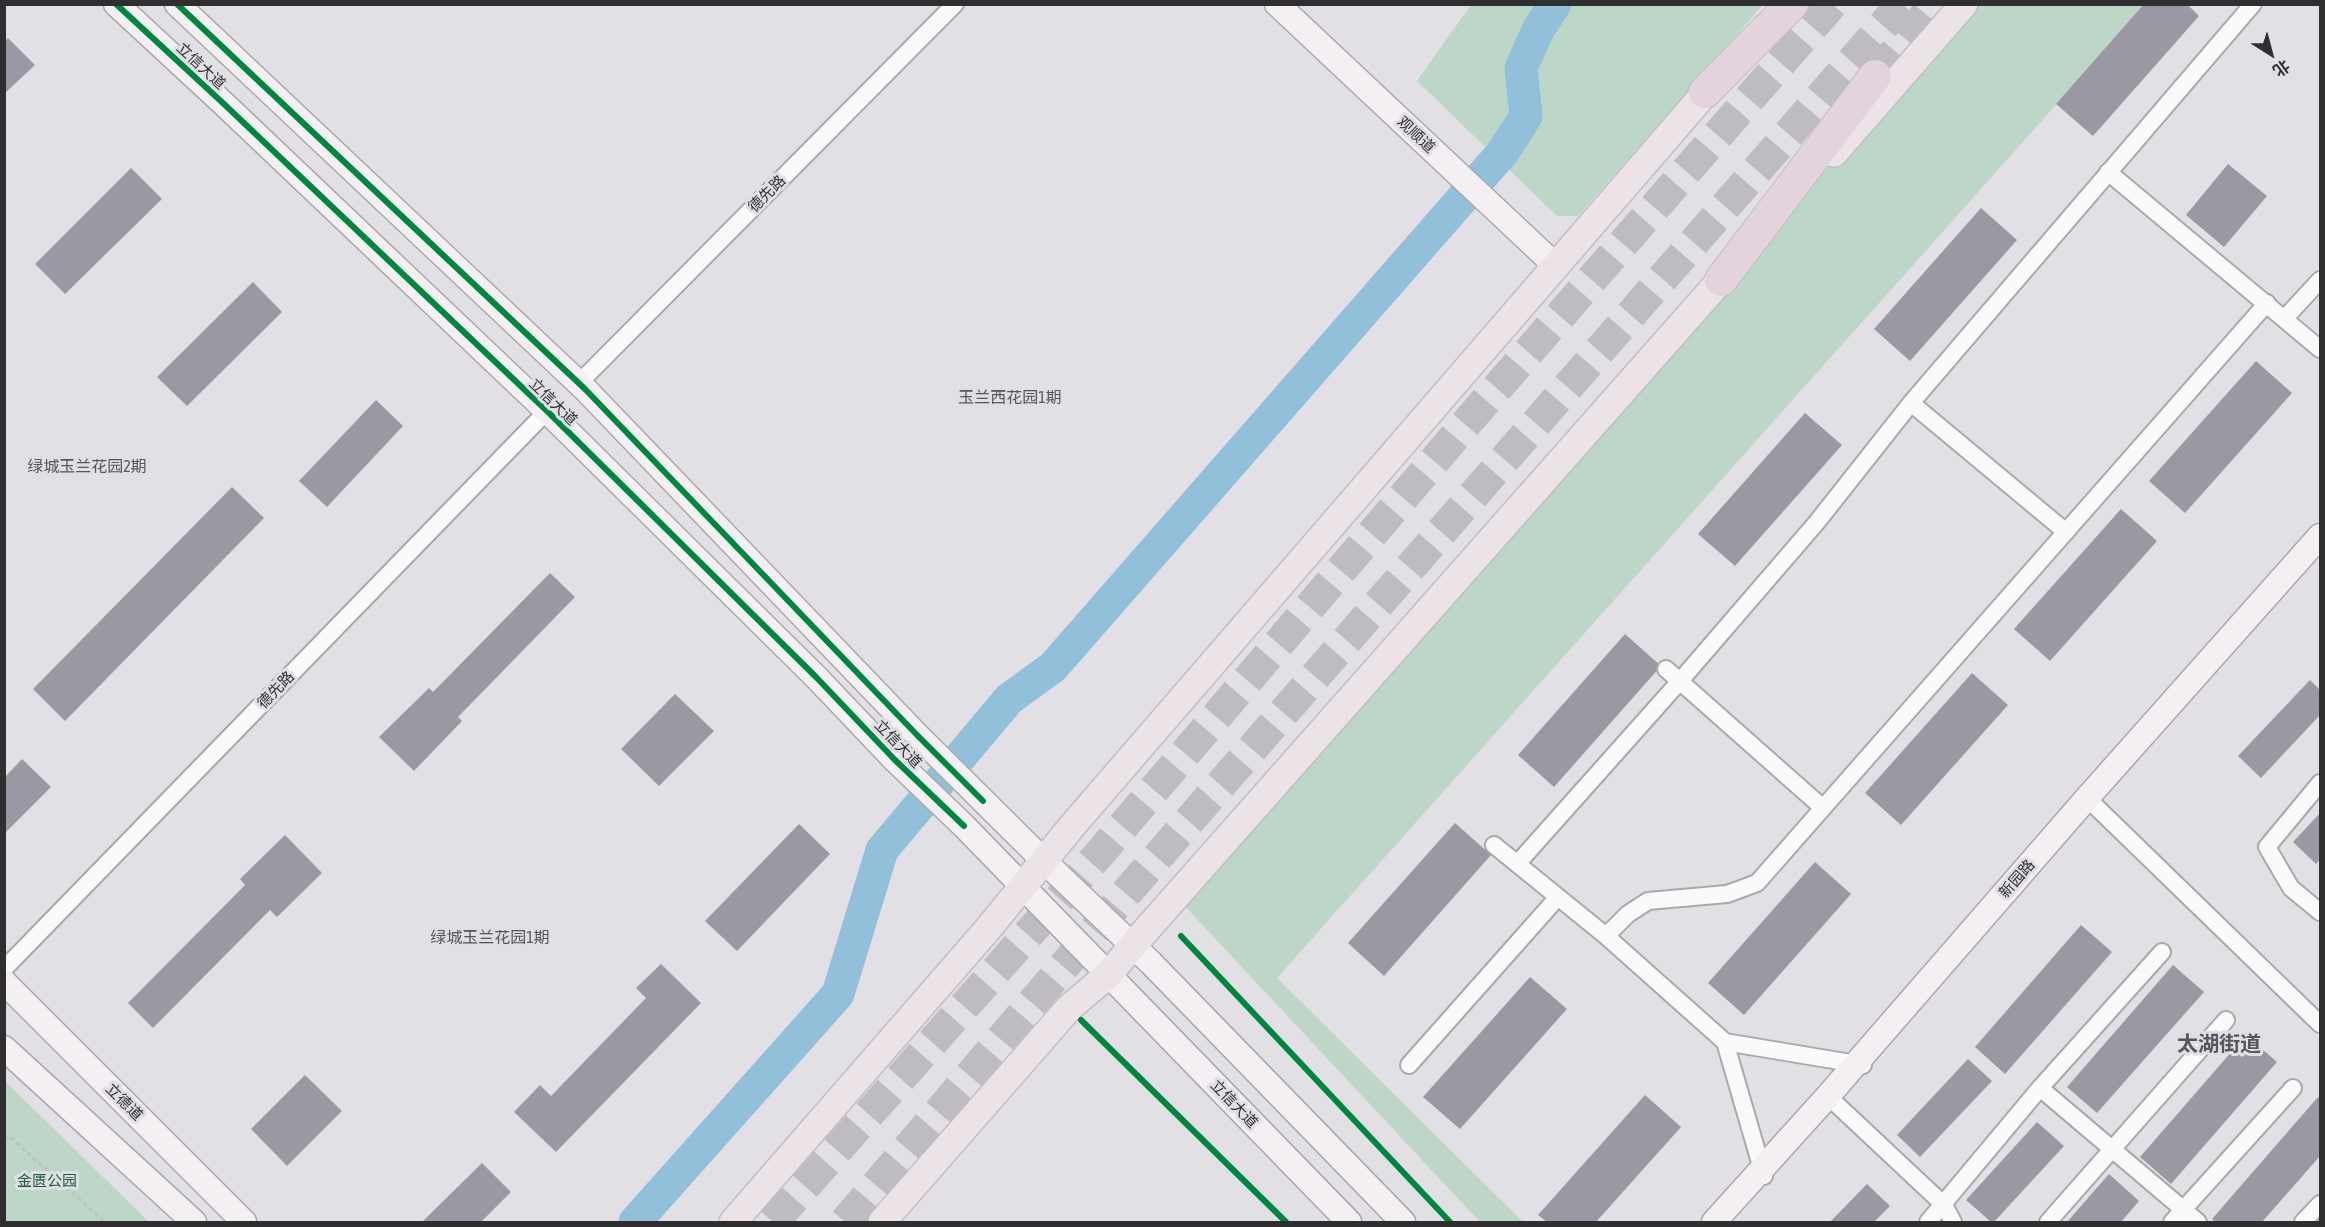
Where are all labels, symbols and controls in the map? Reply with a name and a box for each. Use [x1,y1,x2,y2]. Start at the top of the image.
north arrow [2241,24,2301,84]
street label: 立信大道 [173,39,229,93]
text: 北 [2270,57,2293,81]
street label: 观顺道 [1393,113,1439,157]
street label: 德先路 [745,172,789,216]
street label: 立信大道 [525,375,581,429]
district label: 玉兰西花园1期 [958,388,1062,408]
district label: 绿城玉兰花园2期 [27,457,147,477]
street label: 德先路 [254,668,298,712]
street label: 立信大道 [871,716,925,772]
street label: 新园路 [1995,856,2039,902]
district label: 绿城玉兰花园1期 [430,928,550,948]
district label: 太湖街道 [2177,1031,2261,1057]
street label: 立信大道 [1207,1076,1261,1132]
street label: 立德道 [102,1080,146,1124]
park label: 金匮公园 [17,1172,77,1190]

